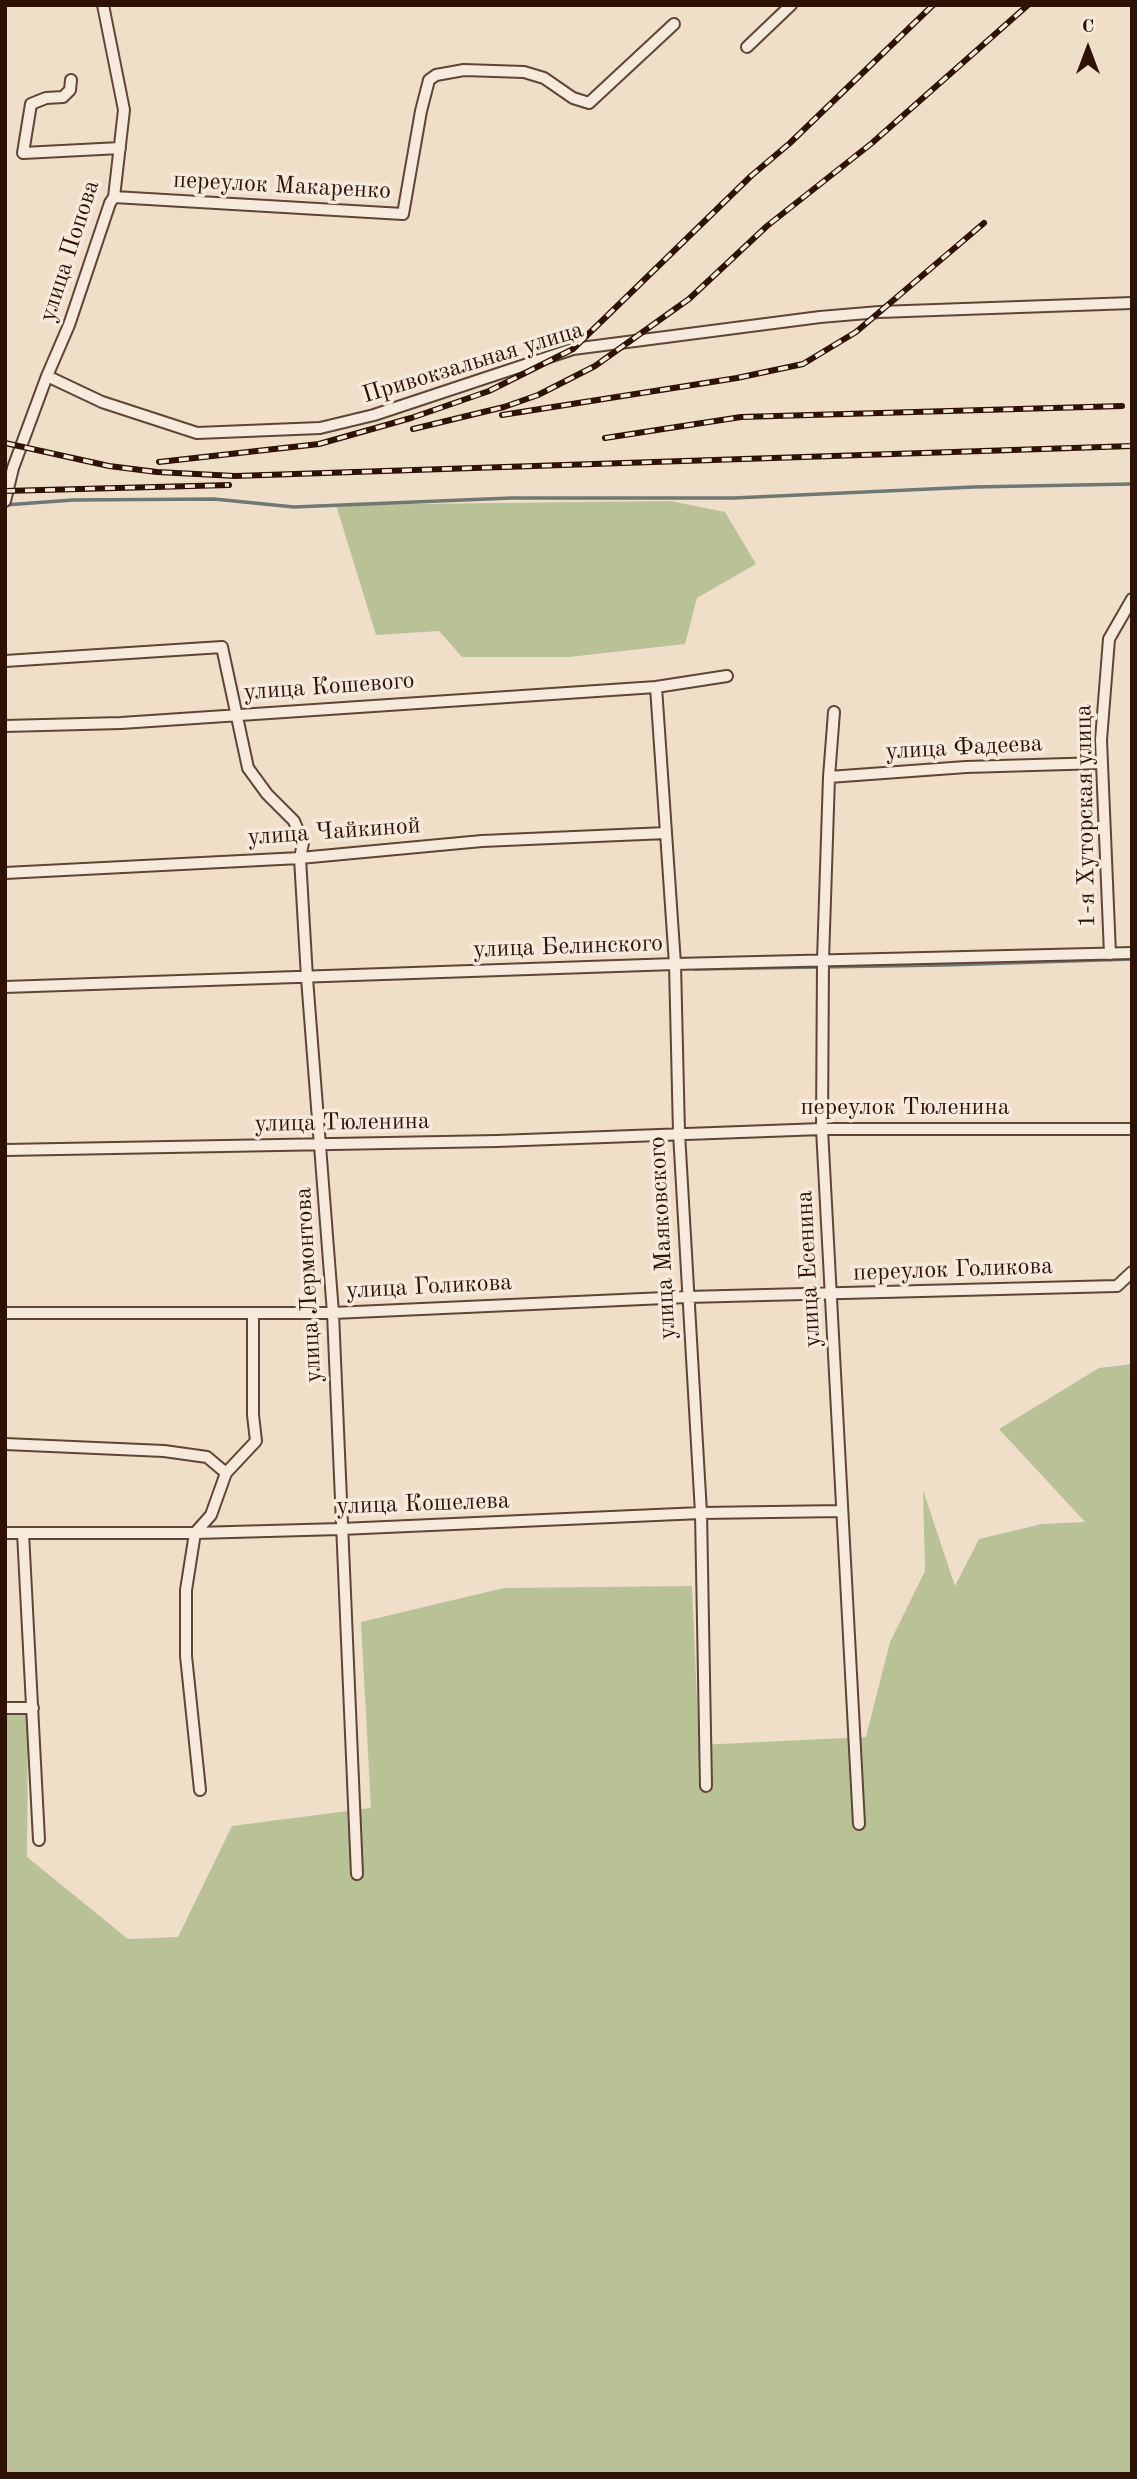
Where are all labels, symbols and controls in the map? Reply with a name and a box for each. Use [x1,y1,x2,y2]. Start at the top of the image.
north arrow [1053,14,1123,84]
text: С [1082,18,1094,37]
street label: переулок Макаренко [172,166,392,206]
street label: улица Попова [34,176,106,326]
street label: Привокзальная улица [359,316,587,410]
street label: улица Кошевого [243,667,415,707]
street label: 1-я Хуторская улица [1070,704,1102,928]
street label: улица Фадеева [885,730,1043,766]
street label: улица Чайкиной [247,812,421,852]
street label: улица Белинского [473,929,663,965]
street label: переулок Тюленина [800,1094,1010,1122]
street label: улица Тюленина [254,1107,430,1139]
street label: улица Маяковского [643,1136,683,1340]
street label: улица Лермонтова [289,1187,329,1383]
street label: улица Есенина [791,1190,827,1348]
street label: переулок Голикова [853,1252,1053,1288]
street label: улица Голикова [345,1268,513,1306]
street label: улица Кошелева [336,1487,510,1521]

